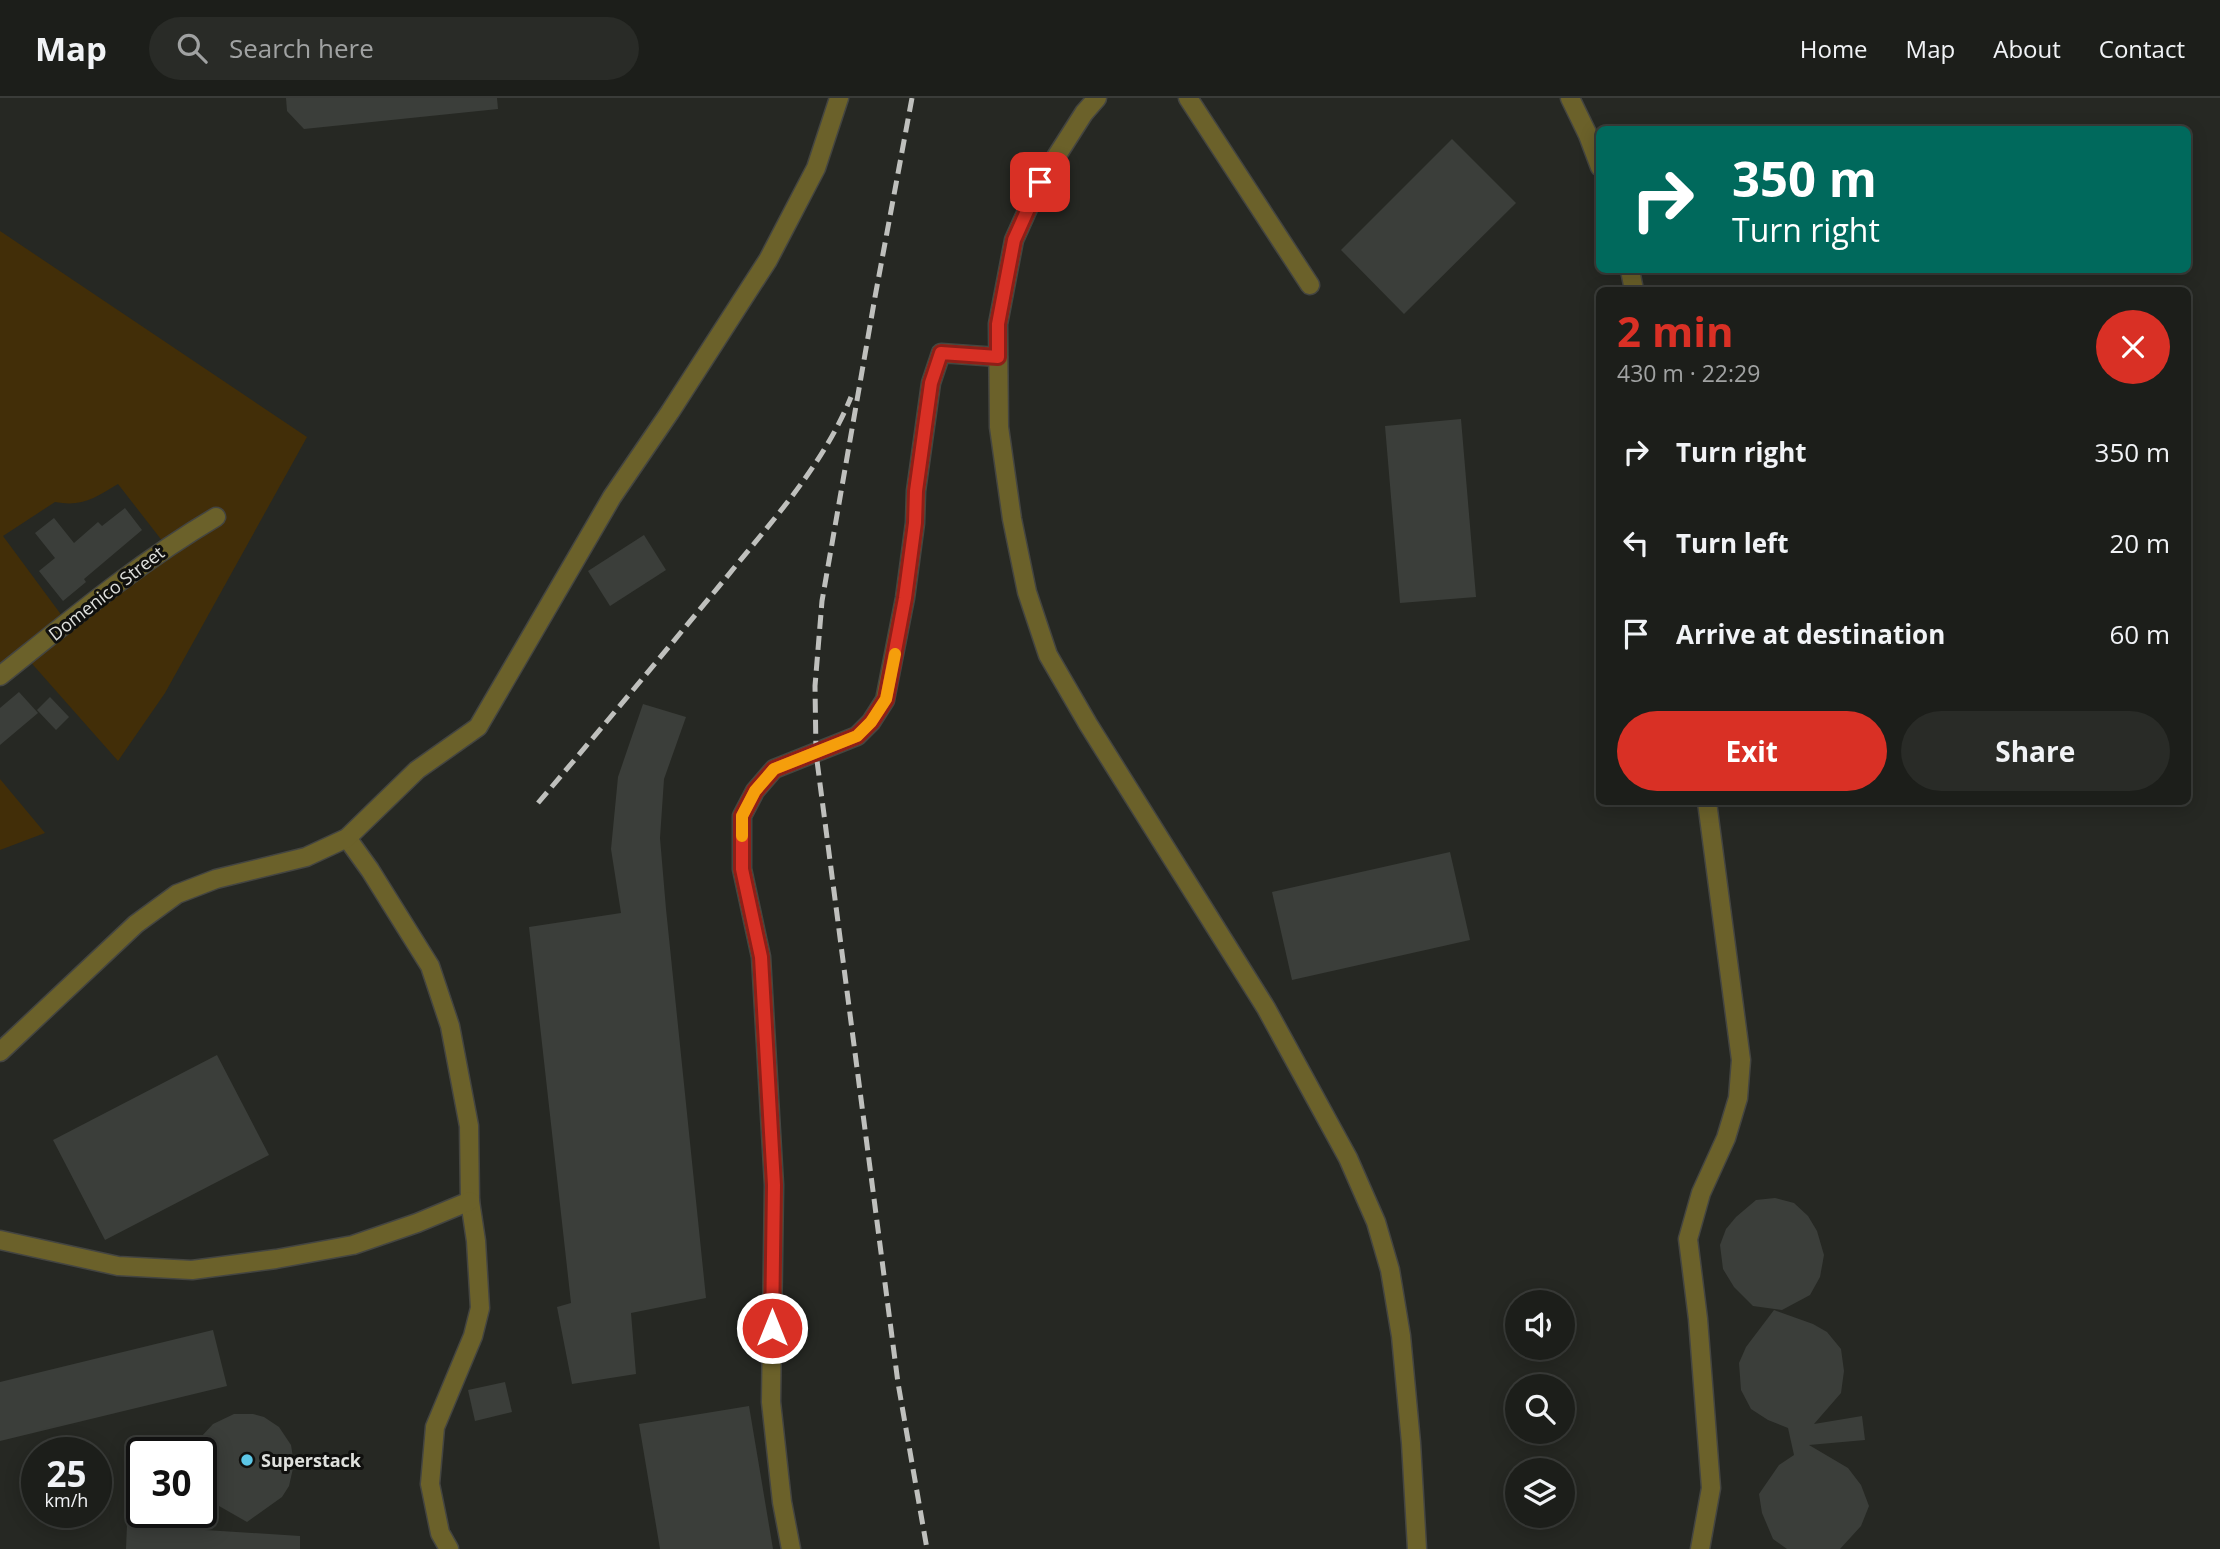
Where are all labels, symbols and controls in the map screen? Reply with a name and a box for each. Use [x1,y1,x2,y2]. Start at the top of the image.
search box [149,17,639,80]
text: Map [35,26,107,71]
icon: search [173,29,211,67]
text: Search here [229,30,374,66]
text: Home [1800,32,1868,65]
text: Map [1906,32,1955,65]
text: About [1993,32,2061,65]
text: Contact [2099,32,2185,65]
text: 350 m [1732,145,1877,211]
pin [1010,152,1070,212]
icon: right [1617,154,1708,245]
icon: arrive [1021,163,1059,201]
text: Turn right [1732,208,1880,251]
text: 2 min [1617,302,1734,359]
button: close [2096,310,2170,384]
text: 430 m · 22:29 [1617,357,1760,389]
icon: right [1617,433,1655,471]
text: Turn right [1676,434,1807,470]
text: 350 m [2095,434,2170,470]
icon: left [1617,524,1655,562]
text: Turn left [1676,525,1788,561]
text: 20 m [2109,525,2170,561]
street label: Domenico Street [43,540,169,646]
icon: arrive [1617,615,1655,653]
text: Arrive at destination [1676,616,1945,652]
text: 60 m [2109,616,2170,652]
button: Exit [1617,711,1887,791]
button: Share [1901,711,2170,791]
map controls [1505,1290,1575,1528]
button: sound [1505,1290,1575,1360]
position arrow [735,1291,809,1365]
button: search [1505,1374,1575,1444]
speed limit sign: 30 [126,1437,217,1528]
place label: Superstack [261,1448,362,1472]
text: 25 [46,1450,87,1497]
marker: Superstack [239,1452,255,1468]
button: layers [1505,1458,1575,1528]
text: km/h [45,1488,88,1512]

